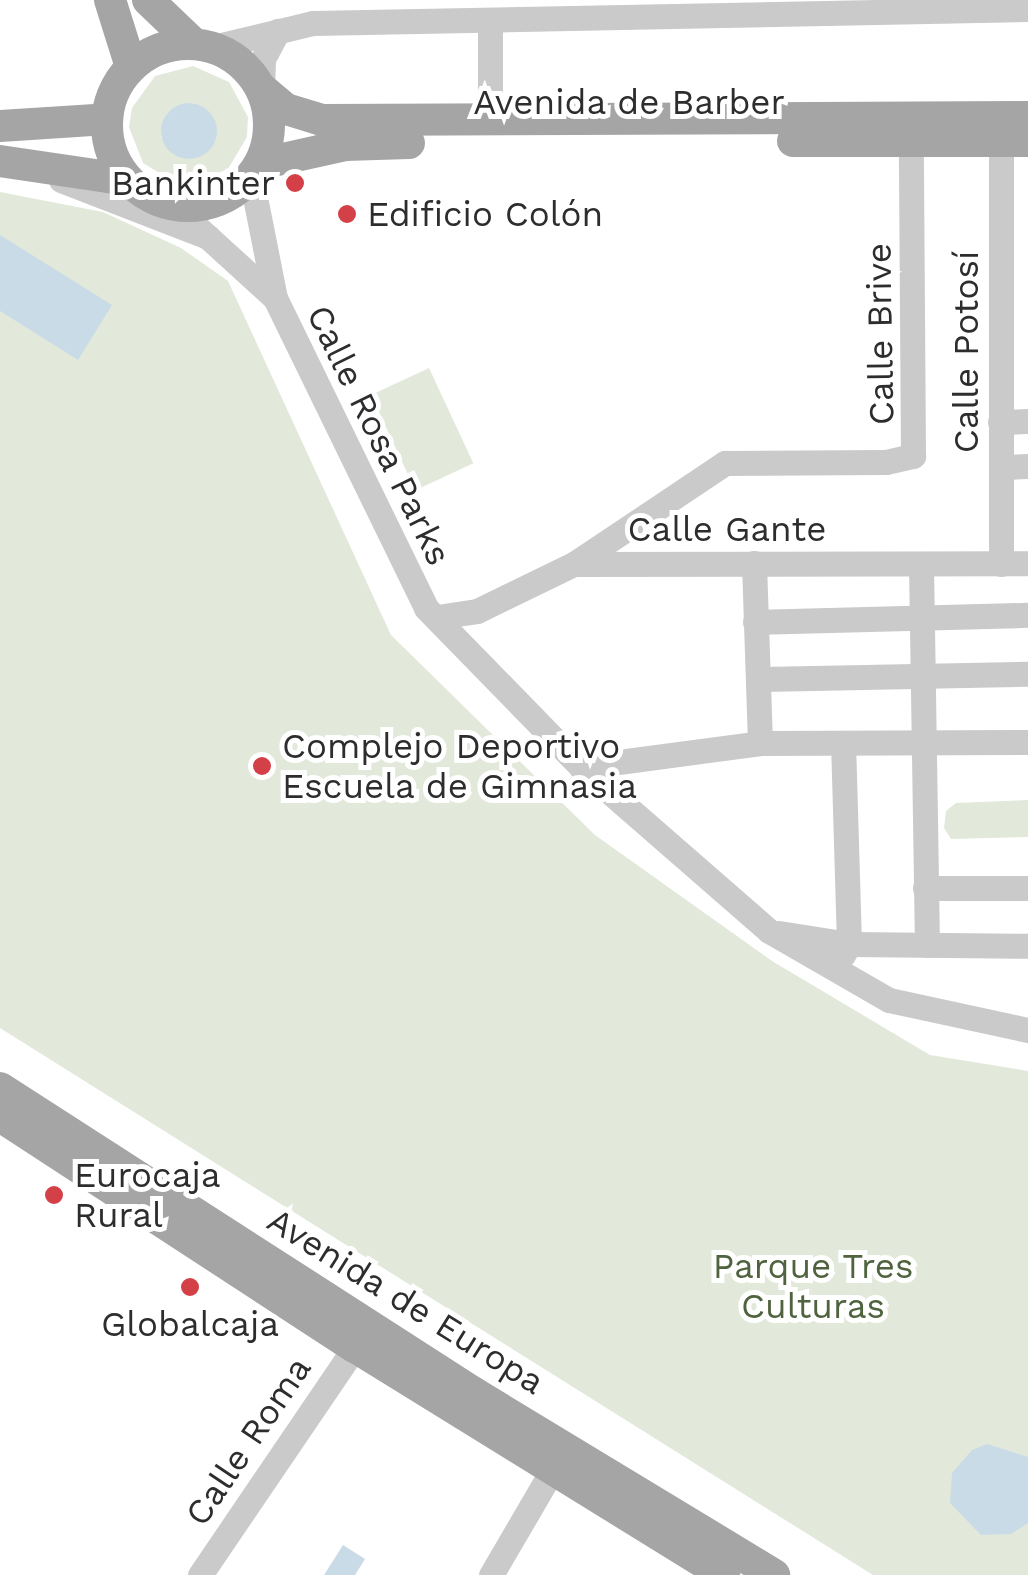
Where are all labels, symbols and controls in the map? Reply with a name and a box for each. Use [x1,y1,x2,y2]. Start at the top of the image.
street label: Avenida de Barber [473,81,785,123]
place label: Bankinter [111,162,275,204]
marker: Bankinter [284,172,306,194]
place label: Edificio Colón [367,193,603,235]
marker: Edificio Colón [336,203,358,225]
street label: Calle Brive [857,243,903,425]
street label: Calle Potosí [945,251,987,453]
street label: Calle Rosa Parks [298,298,460,572]
street label: Calle Gante [628,508,826,550]
place label: Complejo Deportivo Escuela de Gimnasia [282,725,638,807]
marker: Complejo Deportivo Escuela de Gimnasia [251,755,273,777]
place label: Eurocaja Rural [74,1154,221,1236]
marker: Eurocaja Rural [43,1184,65,1206]
street label: Avenida de Europa [260,1199,552,1403]
park label: Parque Tres Culturas [712,1245,914,1327]
marker: Globalcaja [179,1276,201,1298]
place label: Globalcaja [101,1303,279,1345]
street label: Calle Roma [176,1349,320,1533]

